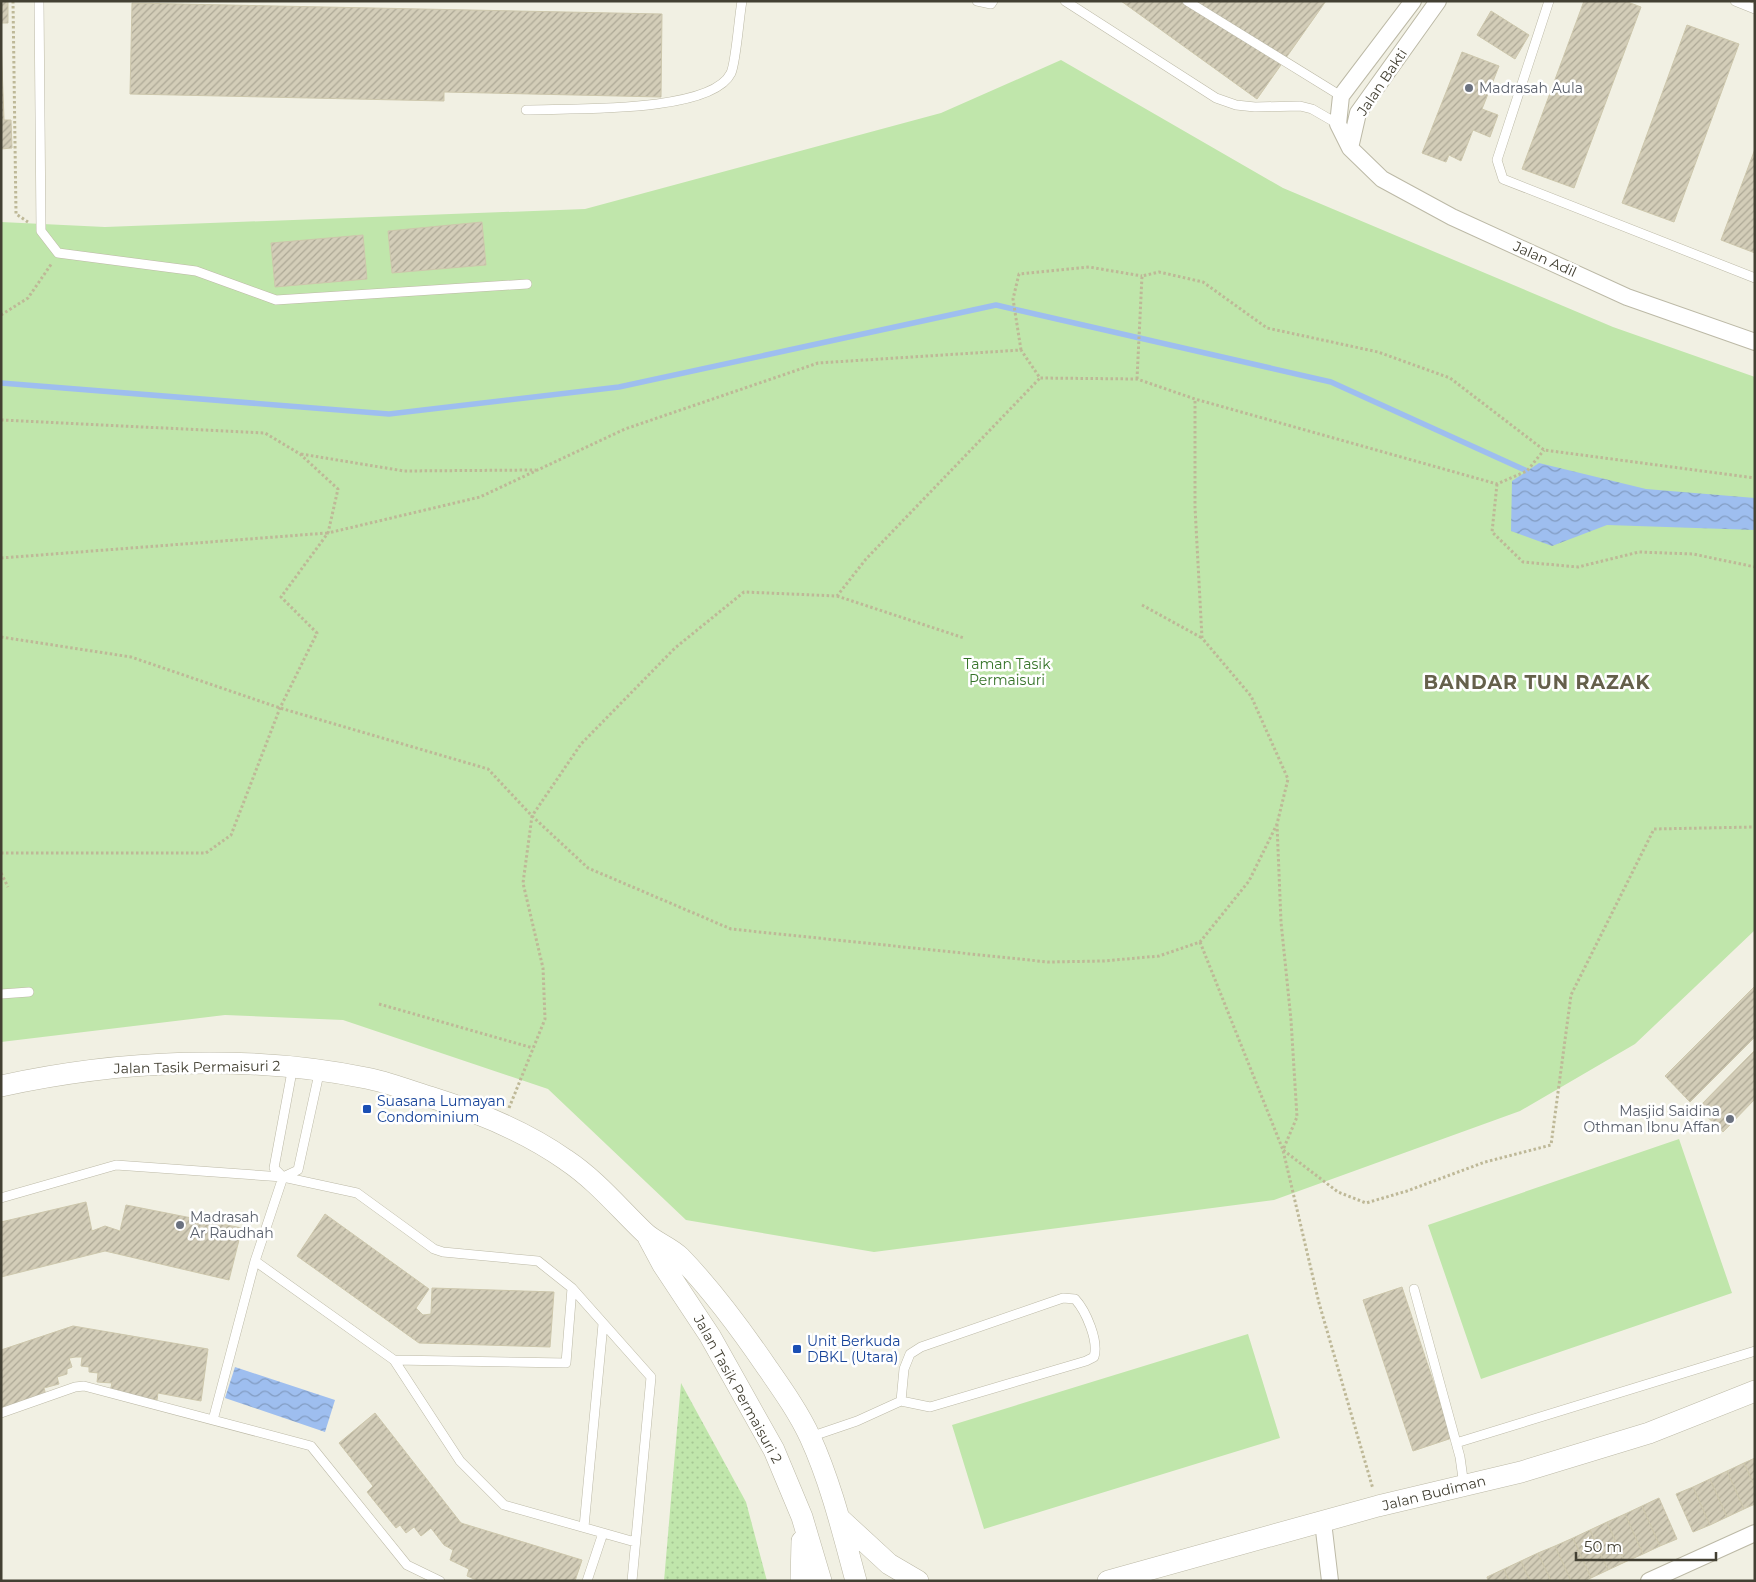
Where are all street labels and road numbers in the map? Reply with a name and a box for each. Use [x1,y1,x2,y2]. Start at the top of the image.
street label: Jalan Bakti [1352,45,1411,120]
street label: Jalan Adil [1510,237,1579,281]
street label: Jalan Tasik Permaisuri 2 [112,1057,281,1077]
street label: Jalan Tasik Permaisuri 2 [689,1311,786,1466]
street label: Jalan Budiman [1379,1471,1488,1515]

